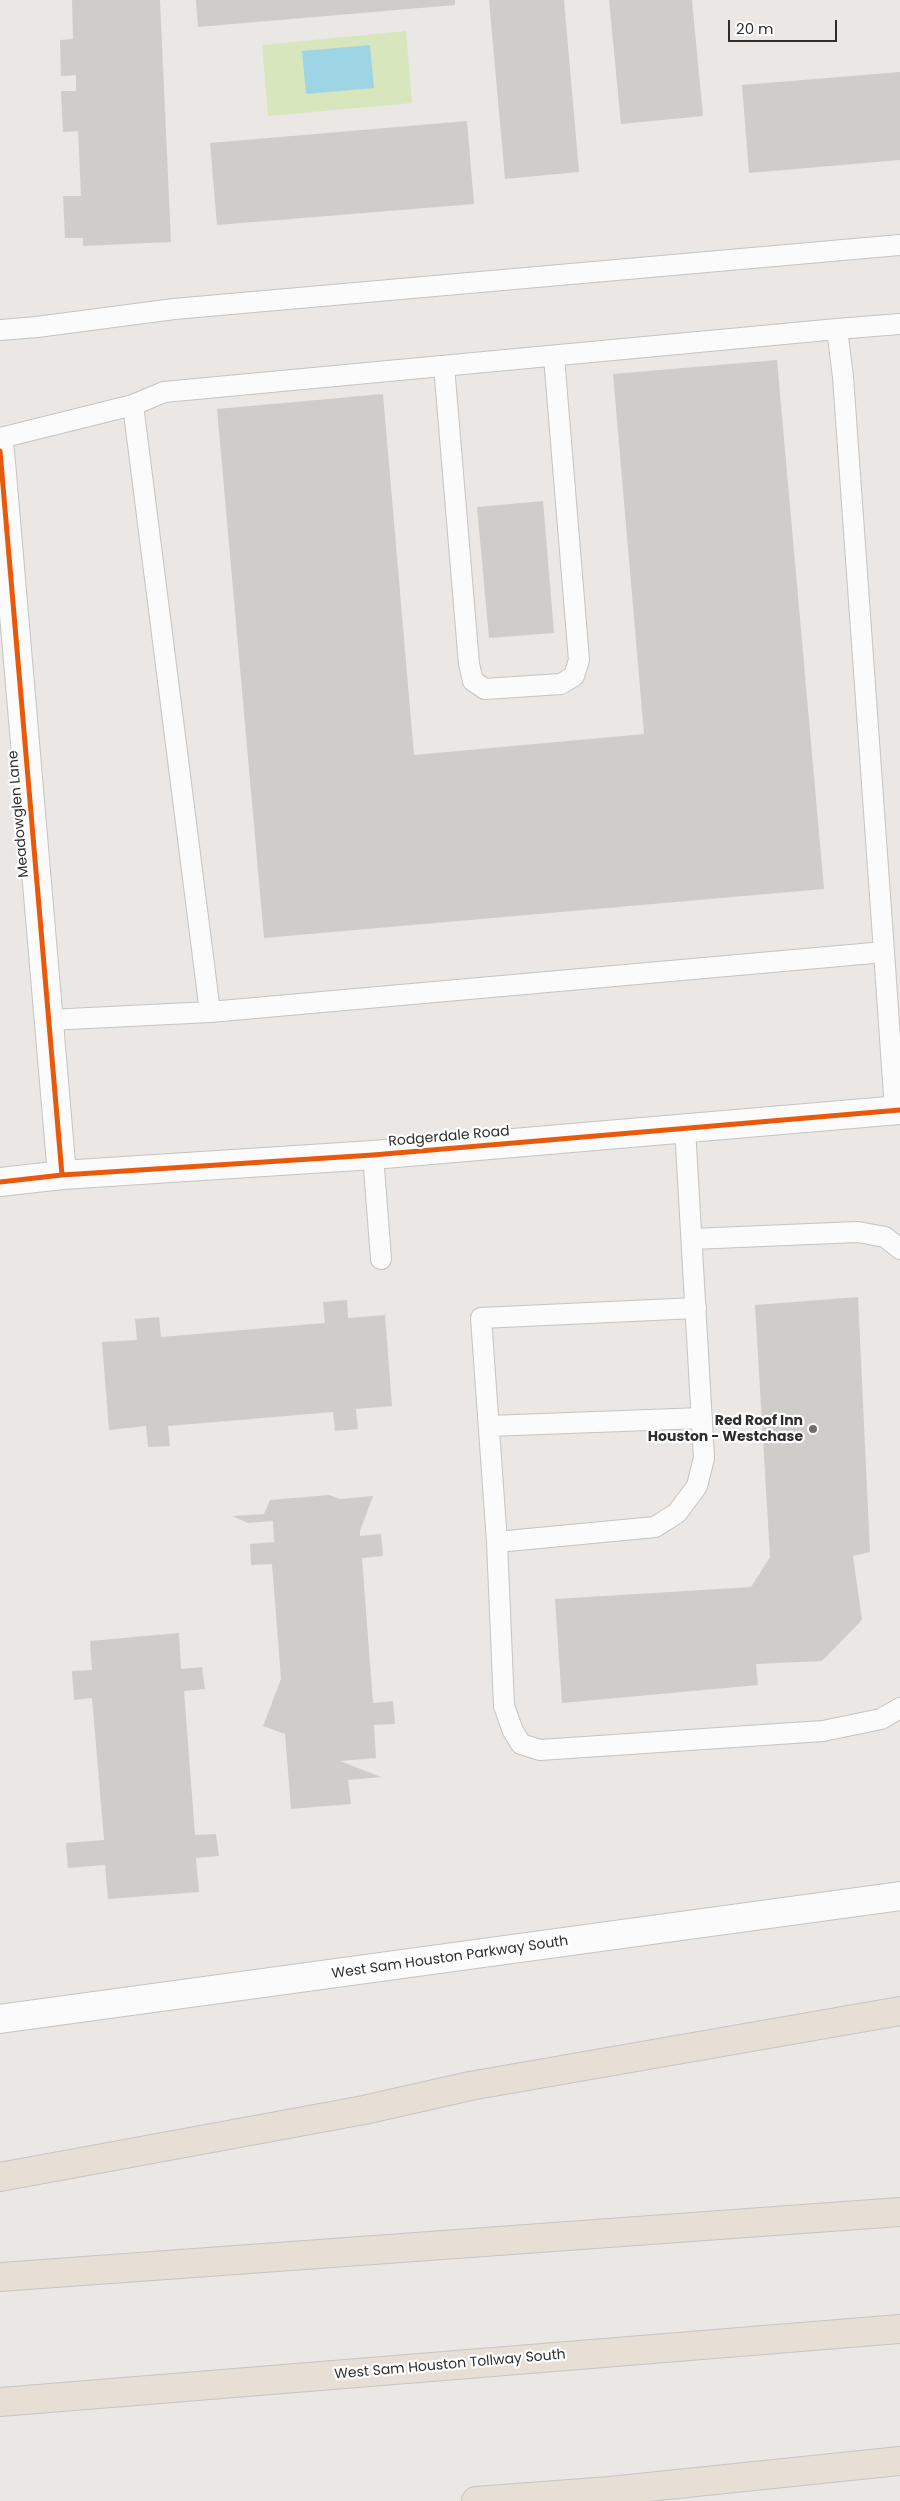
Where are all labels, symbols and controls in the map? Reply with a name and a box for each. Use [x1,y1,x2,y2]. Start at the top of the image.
scale bar [730,10,839,42]
text: 20 m [736,18,774,39]
street label: Meadowglen Lane [5,750,33,878]
street label: Rodgerdale Road [388,1123,510,1151]
place label: Red Roof Inn Houston - Westchase [648,1413,803,1445]
marker: Red Roof Inn Houston - Westchase [807,1423,819,1435]
street label: West Sam Houston Parkway South [331,1933,569,1983]
street label: West Sam Houston Tollway South [334,2347,566,2383]

